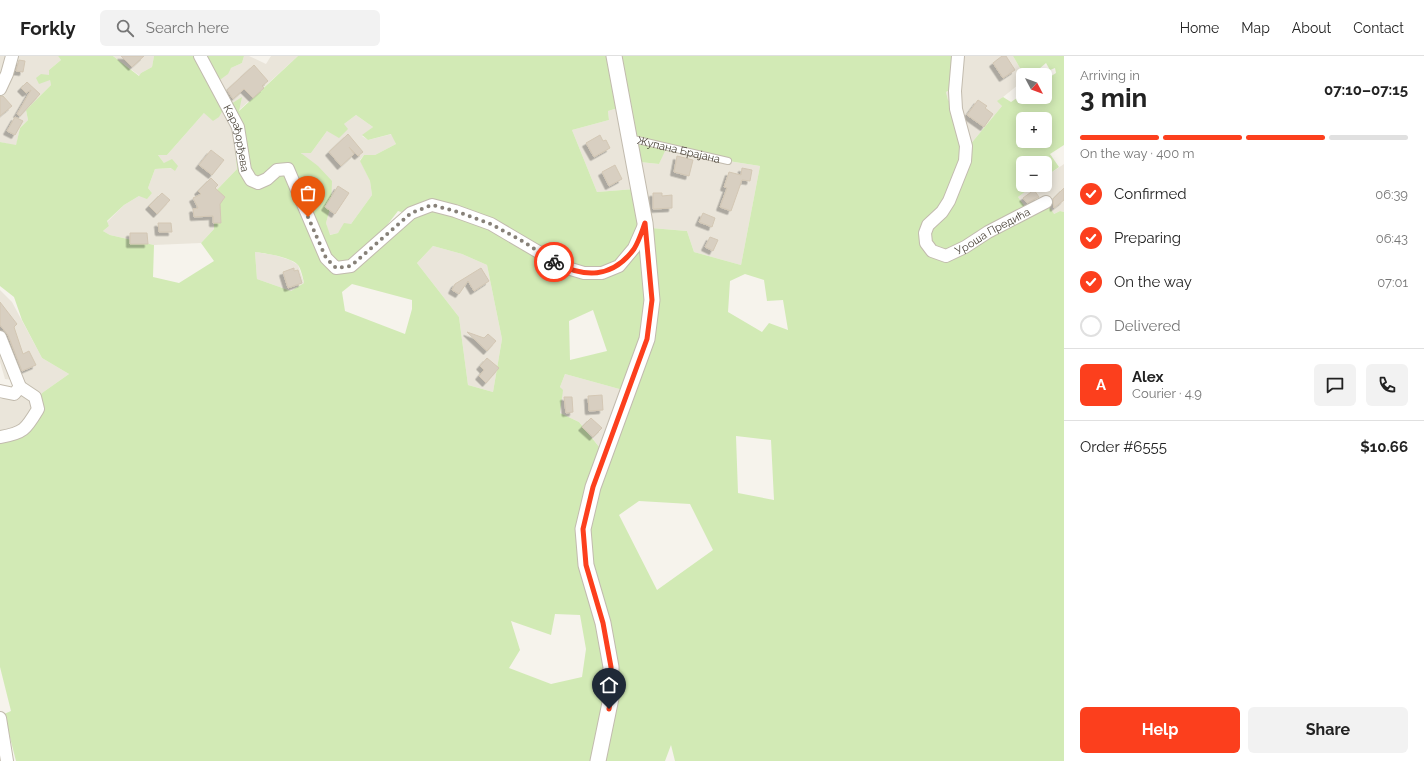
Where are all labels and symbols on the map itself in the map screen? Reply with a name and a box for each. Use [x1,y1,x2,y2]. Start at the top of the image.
north arrow [1016,68,1052,104]
street label: Карађорђева [220,103,251,173]
street label: Жупана Брајана [636,134,721,166]
pin [291,176,325,217]
street label: Уроша Предића [953,205,1032,258]
courier [534,242,574,282]
pin [592,668,626,709]

